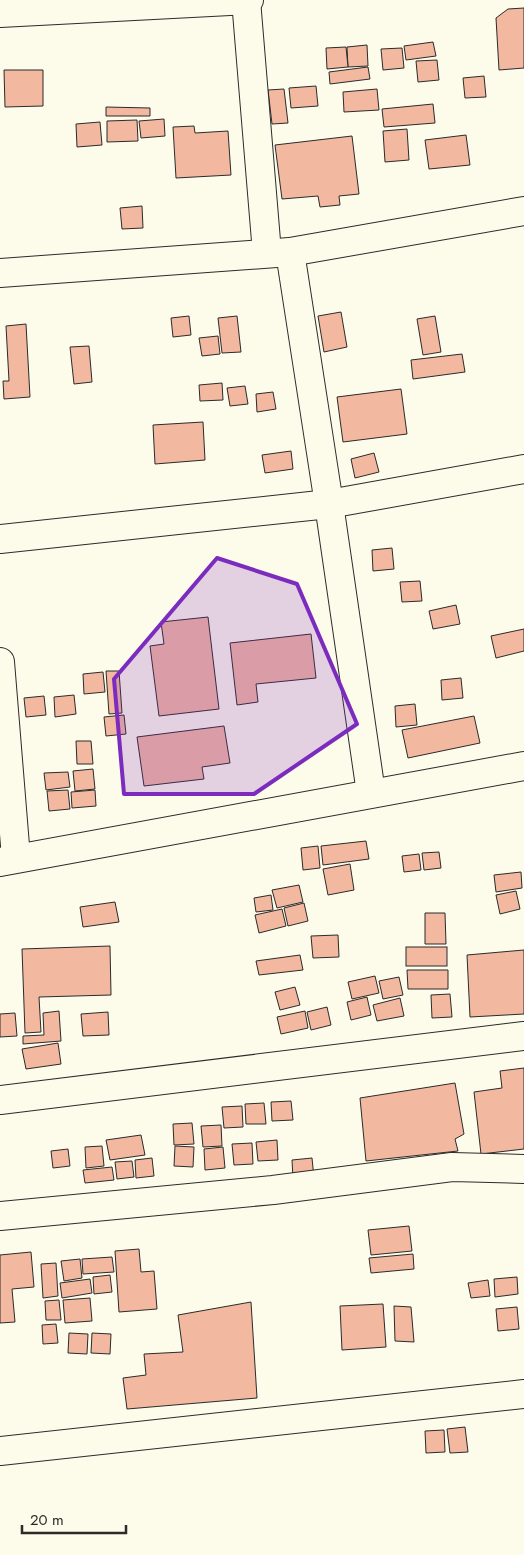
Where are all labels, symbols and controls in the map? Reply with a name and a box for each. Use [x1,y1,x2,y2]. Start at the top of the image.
scale bar [22,1502,126,1534]
text: 20 m [30,1509,64,1531]

